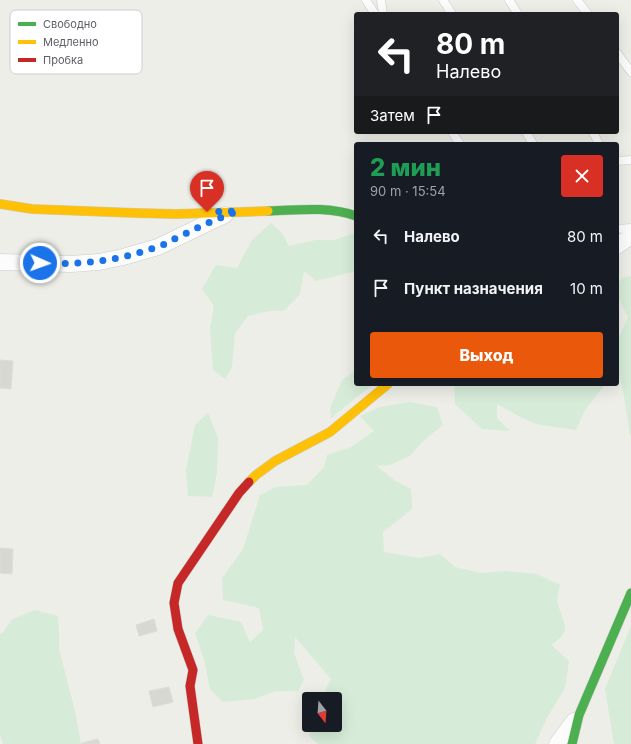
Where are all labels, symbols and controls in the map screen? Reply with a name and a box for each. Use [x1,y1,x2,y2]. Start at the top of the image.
legend [10,10,142,74]
text: Свободно [43,17,97,31]
text: 80 m [436,27,505,61]
icon: left [370,28,422,80]
text: Медленно [43,35,99,49]
text: Пробка [43,53,83,67]
text: Налево [436,61,501,82]
icon: arrive [423,104,445,126]
text: Затем [370,106,415,125]
text: 2 мин [370,153,441,182]
button: close [561,155,603,197]
pin [190,171,224,212]
icon: arrive [196,177,218,199]
text: 90 m · 15:54 [370,183,446,199]
icon: left [370,225,392,247]
text: Налево [404,227,460,246]
text: 80 m [567,227,603,246]
position arrow [19,242,61,284]
icon: arrive [370,277,392,299]
text: Пункт назначения [404,279,543,298]
text: 10 m [570,279,603,298]
button: Выход [370,332,603,378]
north arrow [302,692,342,732]
map controls [302,692,342,732]

